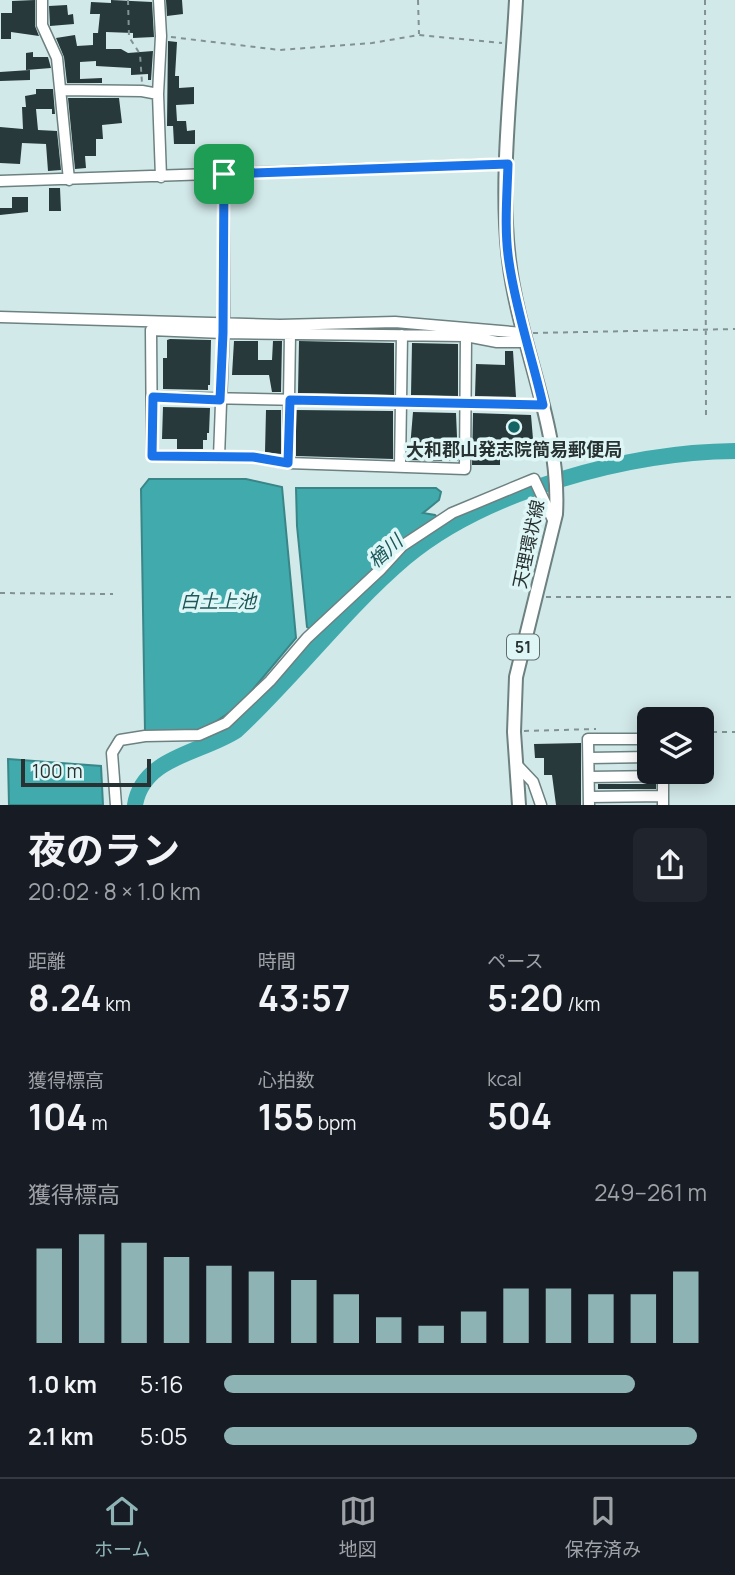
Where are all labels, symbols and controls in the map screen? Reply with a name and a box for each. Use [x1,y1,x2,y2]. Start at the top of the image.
pin [194,144,254,204]
icon: arrive [205,155,243,193]
marker: 大和郡山発志院簡易郵便局 [506,419,522,435]
place label: 大和郡山発志院簡易郵便局 [406,437,622,461]
street label: 天理環状線 [507,497,549,591]
water label: 楢川 [362,527,409,573]
water label: 白土上池 [180,588,258,614]
road number: 51 [507,634,539,660]
map controls [637,707,714,784]
button: layers [637,707,714,784]
scale bar [21,756,150,788]
text: 100 m [32,758,83,784]
text: 夜のラン [28,823,180,875]
button: share [633,828,707,902]
text: 20:02 · 8 × 1.0 km [28,875,201,907]
text: 距離 [28,948,66,974]
text: 時間 [258,948,296,974]
text: ペース [487,948,543,974]
text: 8.24 [28,974,102,1022]
text: 43:57 [258,974,350,1022]
text: 5:20 [487,974,564,1022]
text: km [102,991,131,1017]
text: /km [564,991,600,1017]
text: kcal [487,1066,522,1092]
text: 獲得標高 [28,1067,104,1093]
text: 心拍数 [258,1067,315,1093]
text: 504 [487,1092,552,1140]
text: 104 [28,1093,88,1141]
text: 155 [258,1093,314,1141]
text: m [88,1110,108,1136]
text: bpm [314,1110,356,1136]
text: 249–261 m [594,1176,707,1208]
text: 獲得標高 [28,1178,120,1210]
text: 1.0 km [28,1368,97,1400]
text: 5:16 [140,1368,183,1400]
text: 2.1 km [28,1420,94,1452]
text: 5:05 [140,1420,187,1452]
tab: ホーム [94,1492,151,1562]
tab: 地図 [339,1492,377,1562]
tab: 保存済み [565,1492,641,1562]

